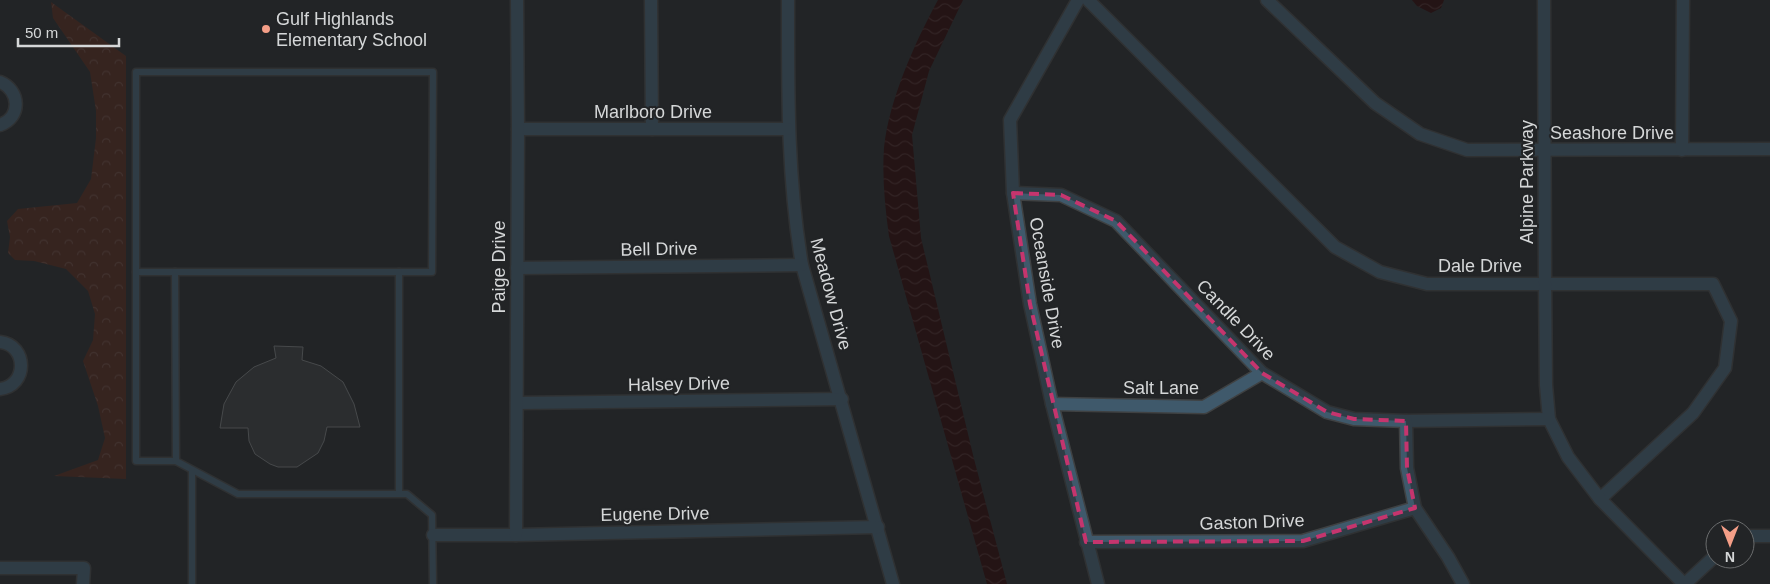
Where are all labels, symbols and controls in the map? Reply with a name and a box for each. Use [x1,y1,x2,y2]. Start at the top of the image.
place label: Gulf Highlands Elementary School [276,9,427,50]
scale bar [18,15,119,47]
marker: Gulf Highlands Elementary School [260,23,272,35]
text: 50 m [25,24,58,41]
street label: Marlboro Drive [594,102,712,122]
street label: Alpine Parkway [1517,120,1537,244]
street label: Seashore Drive [1550,123,1674,143]
street label: Oceanside Drive [1026,216,1068,350]
street label: Paige Drive [489,220,509,314]
street label: Meadow Drive [806,236,856,352]
street label: Bell Drive [620,238,698,260]
street label: Dale Drive [1438,256,1522,276]
street label: Candle Drive [1193,276,1279,364]
street label: Halsey Drive [628,373,730,395]
street label: Salt Lane [1123,378,1199,398]
street label: Eugene Drive [600,503,710,525]
street label: Gaston Drive [1199,510,1305,534]
north arrow [1705,519,1755,569]
text: N [1725,549,1735,565]

